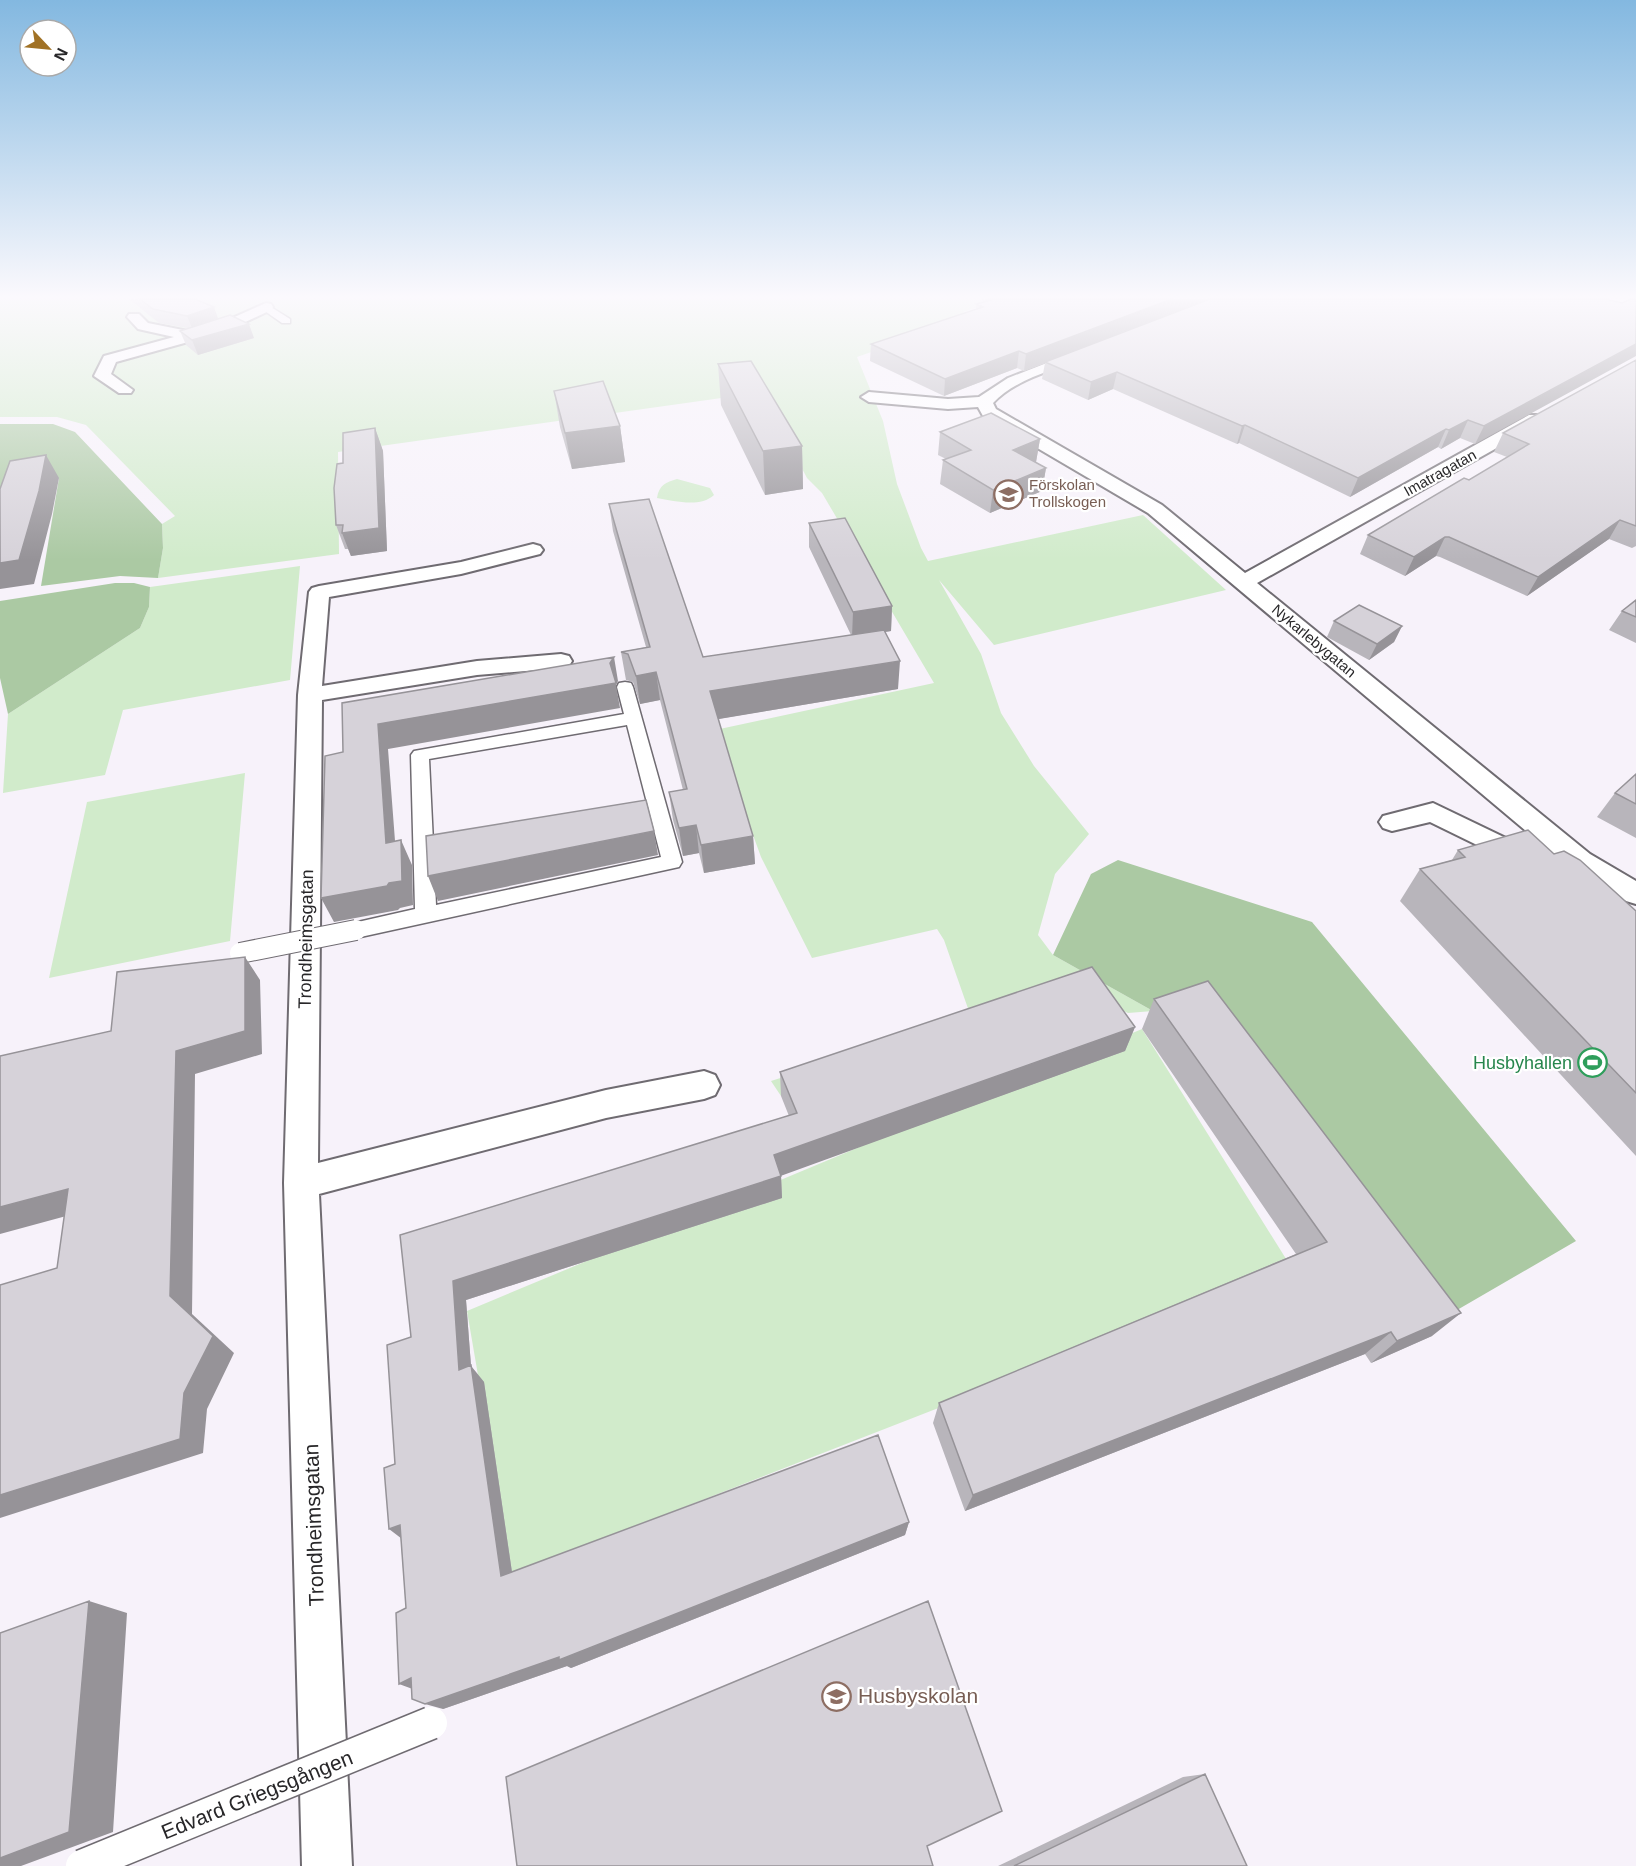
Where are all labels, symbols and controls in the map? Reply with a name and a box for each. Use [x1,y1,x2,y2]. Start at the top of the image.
north arrow [18,18,78,78]
text: N [51,45,71,63]
street label: Imatragatan [1401,446,1479,499]
place label: Förskolan Trollskogen [1029,476,1106,510]
school or university icon: Förskolan Trollskogen [992,478,1024,510]
street label: Nykarlebygatan [1269,601,1360,681]
street label: Trondheimsgatan [295,869,317,1009]
sports icon: Husbyhallen [1577,1047,1609,1079]
place label: Husbyhallen [1473,1053,1572,1073]
street label: Trondheimsgatan [299,1443,328,1607]
school or university icon: Husbyskolan [821,1680,853,1712]
place label: Husbyskolan [858,1684,978,1707]
street label: Edvard Griegsgången [158,1746,356,1843]

